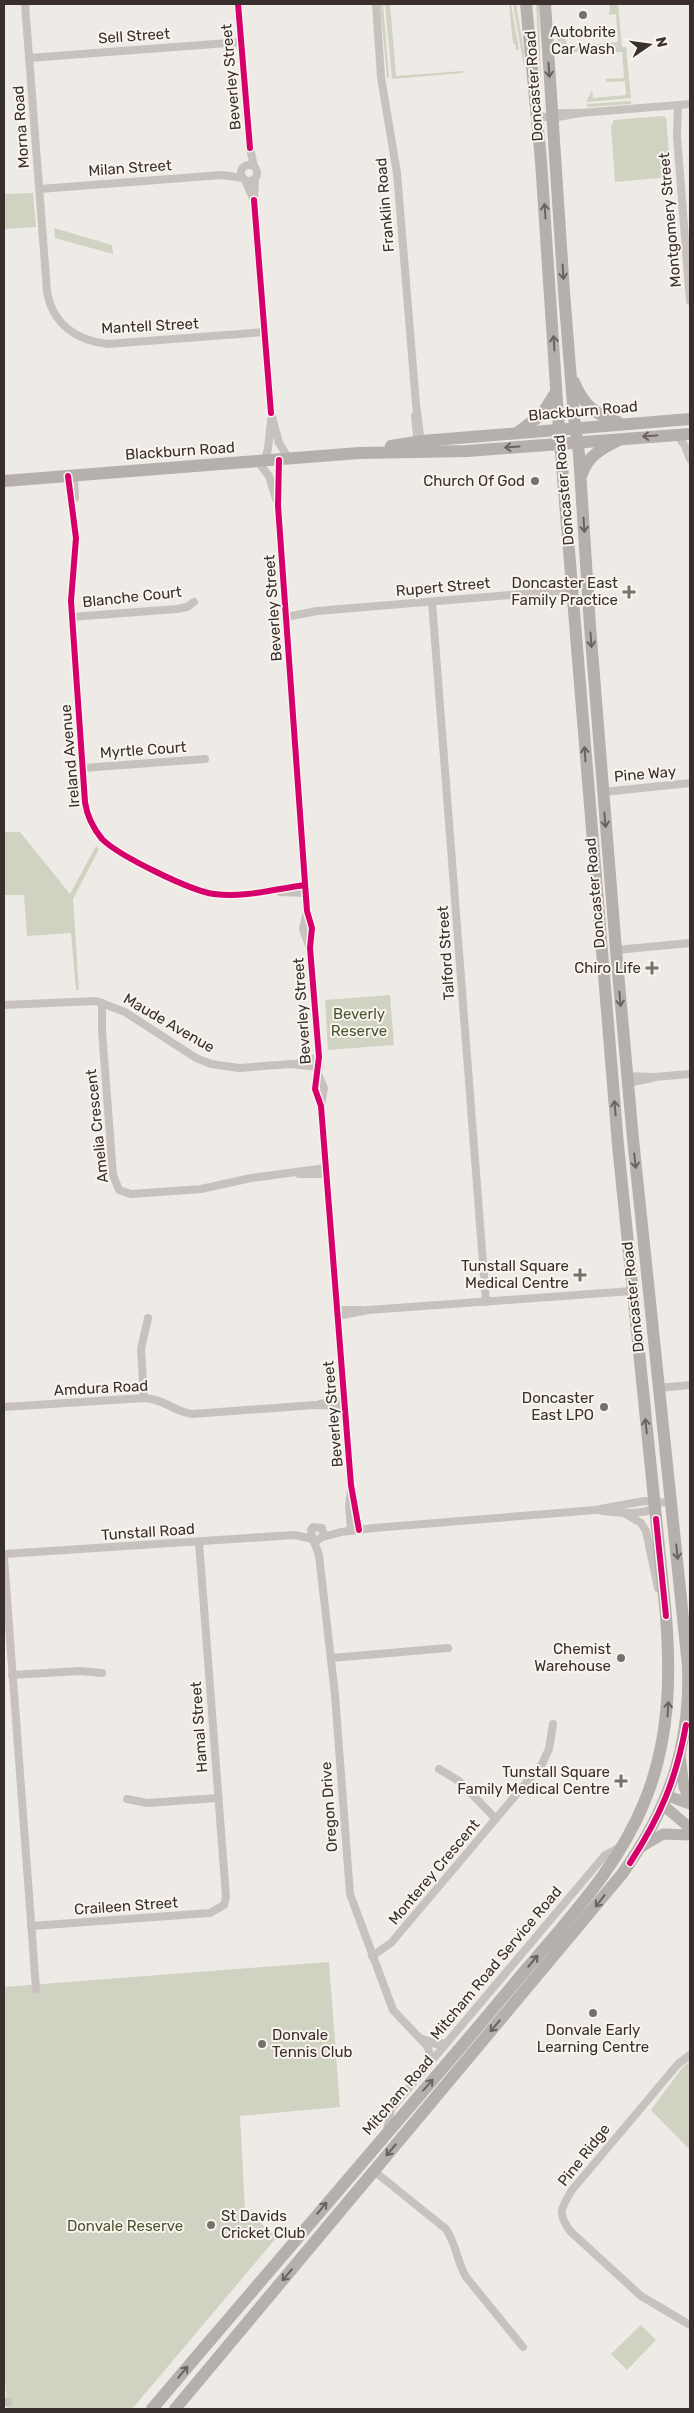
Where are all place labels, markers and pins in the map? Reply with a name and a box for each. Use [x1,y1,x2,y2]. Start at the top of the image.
marker: Autobrite Car Wash [577,9,589,21]
place label: Autobrite Car Wash [550,23,616,58]
place label: Church Of God [423,472,525,490]
marker: Church Of God [529,475,541,487]
place label: Doncaster East Family Practice [511,574,618,609]
marker: Doncaster East Family Practice [622,585,636,599]
place label: Chiro Life [574,959,641,977]
marker: Chiro Life [645,961,659,975]
place label: Tunstall Square Medical Centre [461,1257,569,1292]
marker: Tunstall Square Medical Centre [573,1268,587,1282]
place label: Doncaster East LPO [522,1389,594,1424]
marker: Doncaster East LPO [598,1401,610,1413]
place label: Chemist Warehouse [534,1640,611,1675]
marker: Chemist Warehouse [615,1652,627,1664]
place label: Tunstall Square Family Medical Centre [457,1763,610,1798]
marker: Tunstall Square Family Medical Centre [614,1774,628,1788]
marker: Donvale Early Learning Centre [587,2007,599,2019]
place label: Donvale Early Learning Centre [537,2021,649,2056]
place label: Donvale Tennis Club [272,2026,352,2061]
marker: Donvale Tennis Club [256,2038,268,2050]
place label: St Davids Cricket Club [221,2207,306,2242]
marker: St Davids Cricket Club [205,2219,217,2231]

